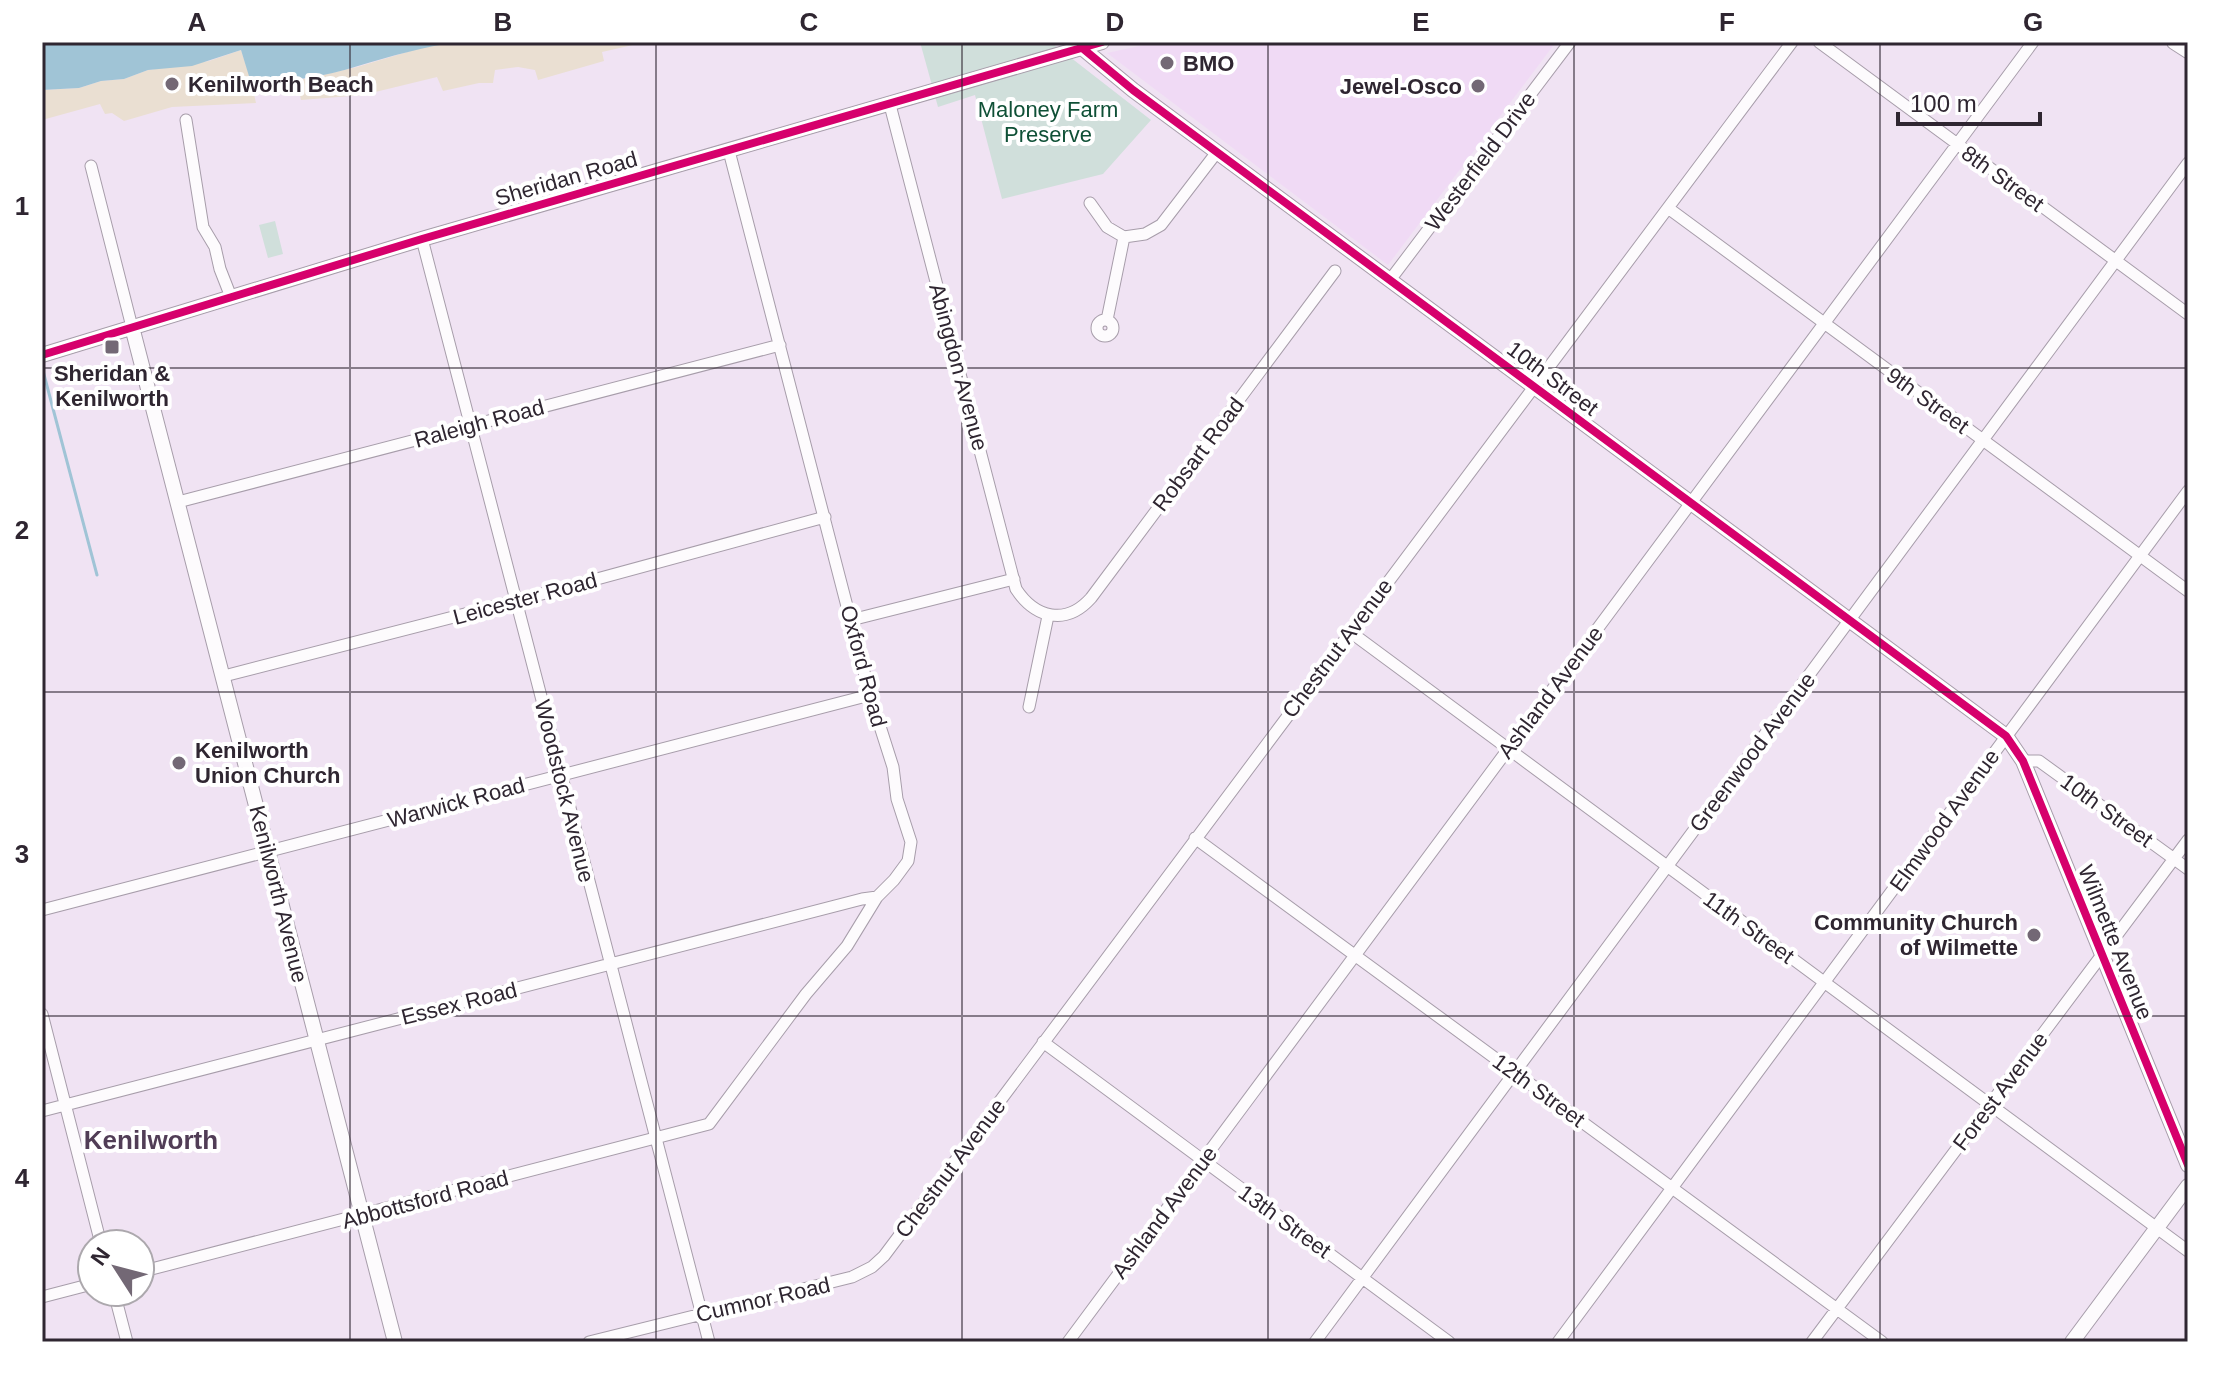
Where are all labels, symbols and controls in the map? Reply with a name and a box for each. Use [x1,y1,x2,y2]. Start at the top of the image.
text: A [188,7,207,37]
text: B [494,7,512,37]
text: C [800,7,819,37]
text: D [1106,7,1124,37]
text: E [1412,7,1430,37]
text: F [1719,7,1735,37]
text: G [2023,7,2043,37]
place label: BMO [1183,51,1234,76]
marker: BMO [1158,54,1176,72]
place label: Kenilworth Beach [188,72,374,97]
place label: Jewel-Osco [1340,74,1462,99]
marker: Kenilworth Beach [163,75,181,93]
scale bar [1898,76,2040,126]
marker: Jewel-Osco [1469,77,1487,95]
street label: Westerfield Drive [1420,87,1541,236]
text: 100 m [1910,90,1977,117]
park label: Maloney Farm Preserve [978,97,1118,147]
street label: 8th Street [1957,140,2049,217]
street label: Sheridan Road [492,146,640,211]
text: 1 [15,191,29,221]
street label: Abingdon Avenue [924,281,993,453]
street label: 10th Street [1502,336,1603,421]
marker: Sheridan & Kenilworth [103,338,121,356]
place label: Sheridan & Kenilworth [54,361,170,411]
street label: 9th Street [1882,362,1974,439]
street label: Robsart Road [1148,393,1249,516]
street label: Raleigh Road [412,394,547,453]
text: 2 [15,515,29,545]
street label: Leicester Road [450,567,600,630]
street label: Chestnut Avenue [1277,574,1398,723]
street label: Oxford Road [835,603,892,730]
street label: Ashland Avenue [1493,621,1608,763]
street label: Greenwood Avenue [1684,668,1820,837]
street label: Woodstock Avenue [530,697,599,885]
place label: Kenilworth Union Church [195,738,340,788]
street label: Elmwood Avenue [1884,744,2004,896]
marker: Kenilworth Union Church [170,754,188,772]
street label: 10th Street [2056,769,2158,852]
street label: Warwick Road [385,772,527,833]
street label: Kenilworth Avenue [244,803,313,985]
text: 3 [15,839,29,869]
street label: Wilmette Avenue [2073,861,2158,1023]
street label: 11th Street [1698,886,1799,969]
place label: Community Church of Wilmette [1814,910,2018,960]
marker: Community Church of Wilmette [2025,926,2043,944]
street label: Essex Road [399,977,520,1030]
street label: Forest Avenue [1948,1027,2053,1155]
street label: 12th Street [1488,1049,1590,1132]
street label: Chestnut Avenue [890,1094,1011,1243]
district label: Kenilworth [84,1125,218,1155]
street label: Ashland Avenue [1107,1141,1222,1283]
text: 4 [15,1163,30,1193]
street label: Abbottsford Road [339,1165,511,1234]
street label: 13th Street [1234,1180,1336,1263]
north arrow [76,1228,156,1308]
text: N [85,1243,115,1270]
street label: Cumnor Road [694,1272,833,1327]

